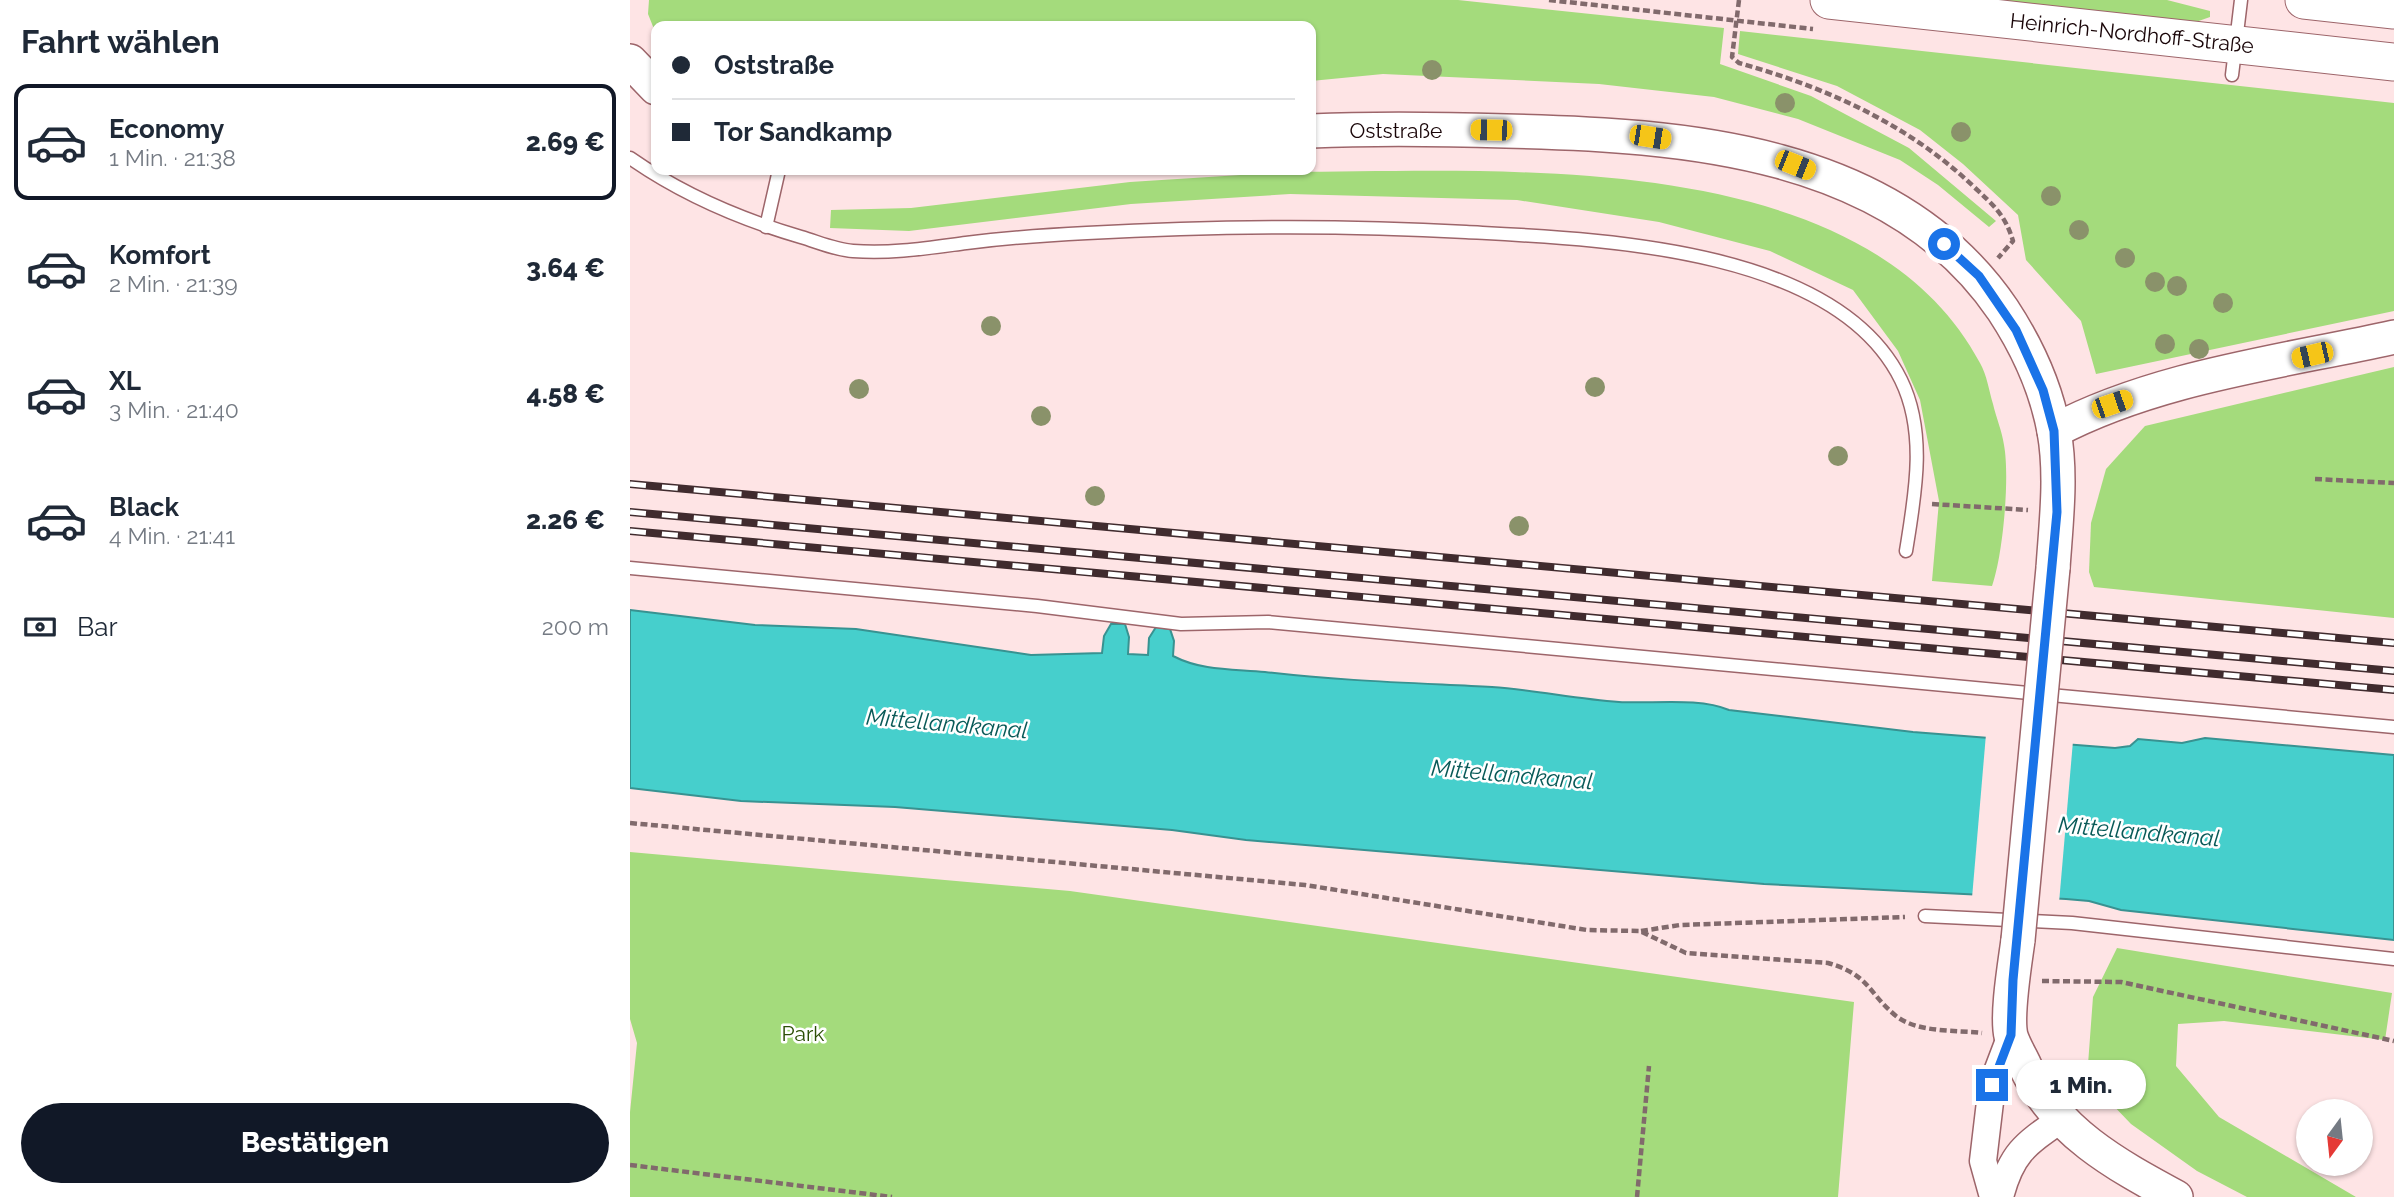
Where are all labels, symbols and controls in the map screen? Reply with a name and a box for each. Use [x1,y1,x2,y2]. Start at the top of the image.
street label: Heinrich-Nordhoff-Straße [2009,8,2255,58]
text: Fahrt wählen [21,23,220,60]
text: Oststraße [714,50,834,80]
icon: car [25,111,88,174]
text: Economy [109,114,224,144]
text: Tor Sandkamp [714,117,892,147]
street label: Oststraße [1350,118,1442,143]
car [1470,119,1513,141]
car [1628,123,1673,151]
text: 2.69 € [526,127,605,157]
text: 1 Min. · 21:38 [109,144,236,171]
car [1772,147,1819,183]
route start [1928,228,1960,260]
icon: car [25,237,88,300]
text: Komfort [109,240,211,270]
text: 3.64 € [526,253,605,283]
text: 2 Min. · 21:39 [109,270,238,297]
car [2290,340,2335,370]
icon: car [25,363,88,426]
text: XL [109,366,141,396]
text: 4.58 € [527,379,605,409]
car [2089,387,2136,421]
text: 3 Min. · 21:40 [109,396,239,423]
icon: car [25,489,88,552]
text: Black [109,492,179,522]
text: 2.26 € [526,505,605,535]
text: 4 Min. · 21:41 [109,522,235,549]
icon: cash [21,608,59,646]
text: Bar [77,612,118,642]
text: 200 m [542,613,609,640]
water label: Mittellandkanal [865,702,1029,744]
water label: Mittellandkanal [1430,753,1594,795]
water label: Mittellandkanal [2057,810,2221,852]
park label: Park [782,1021,824,1046]
callout: 1 Min. [2016,1060,2146,1110]
route end [1976,1069,2008,1101]
text: 1 Min. [2050,1071,2112,1098]
north arrow [2296,1099,2373,1176]
map controls [2296,1099,2373,1176]
button: Bestätigen [21,1103,609,1183]

